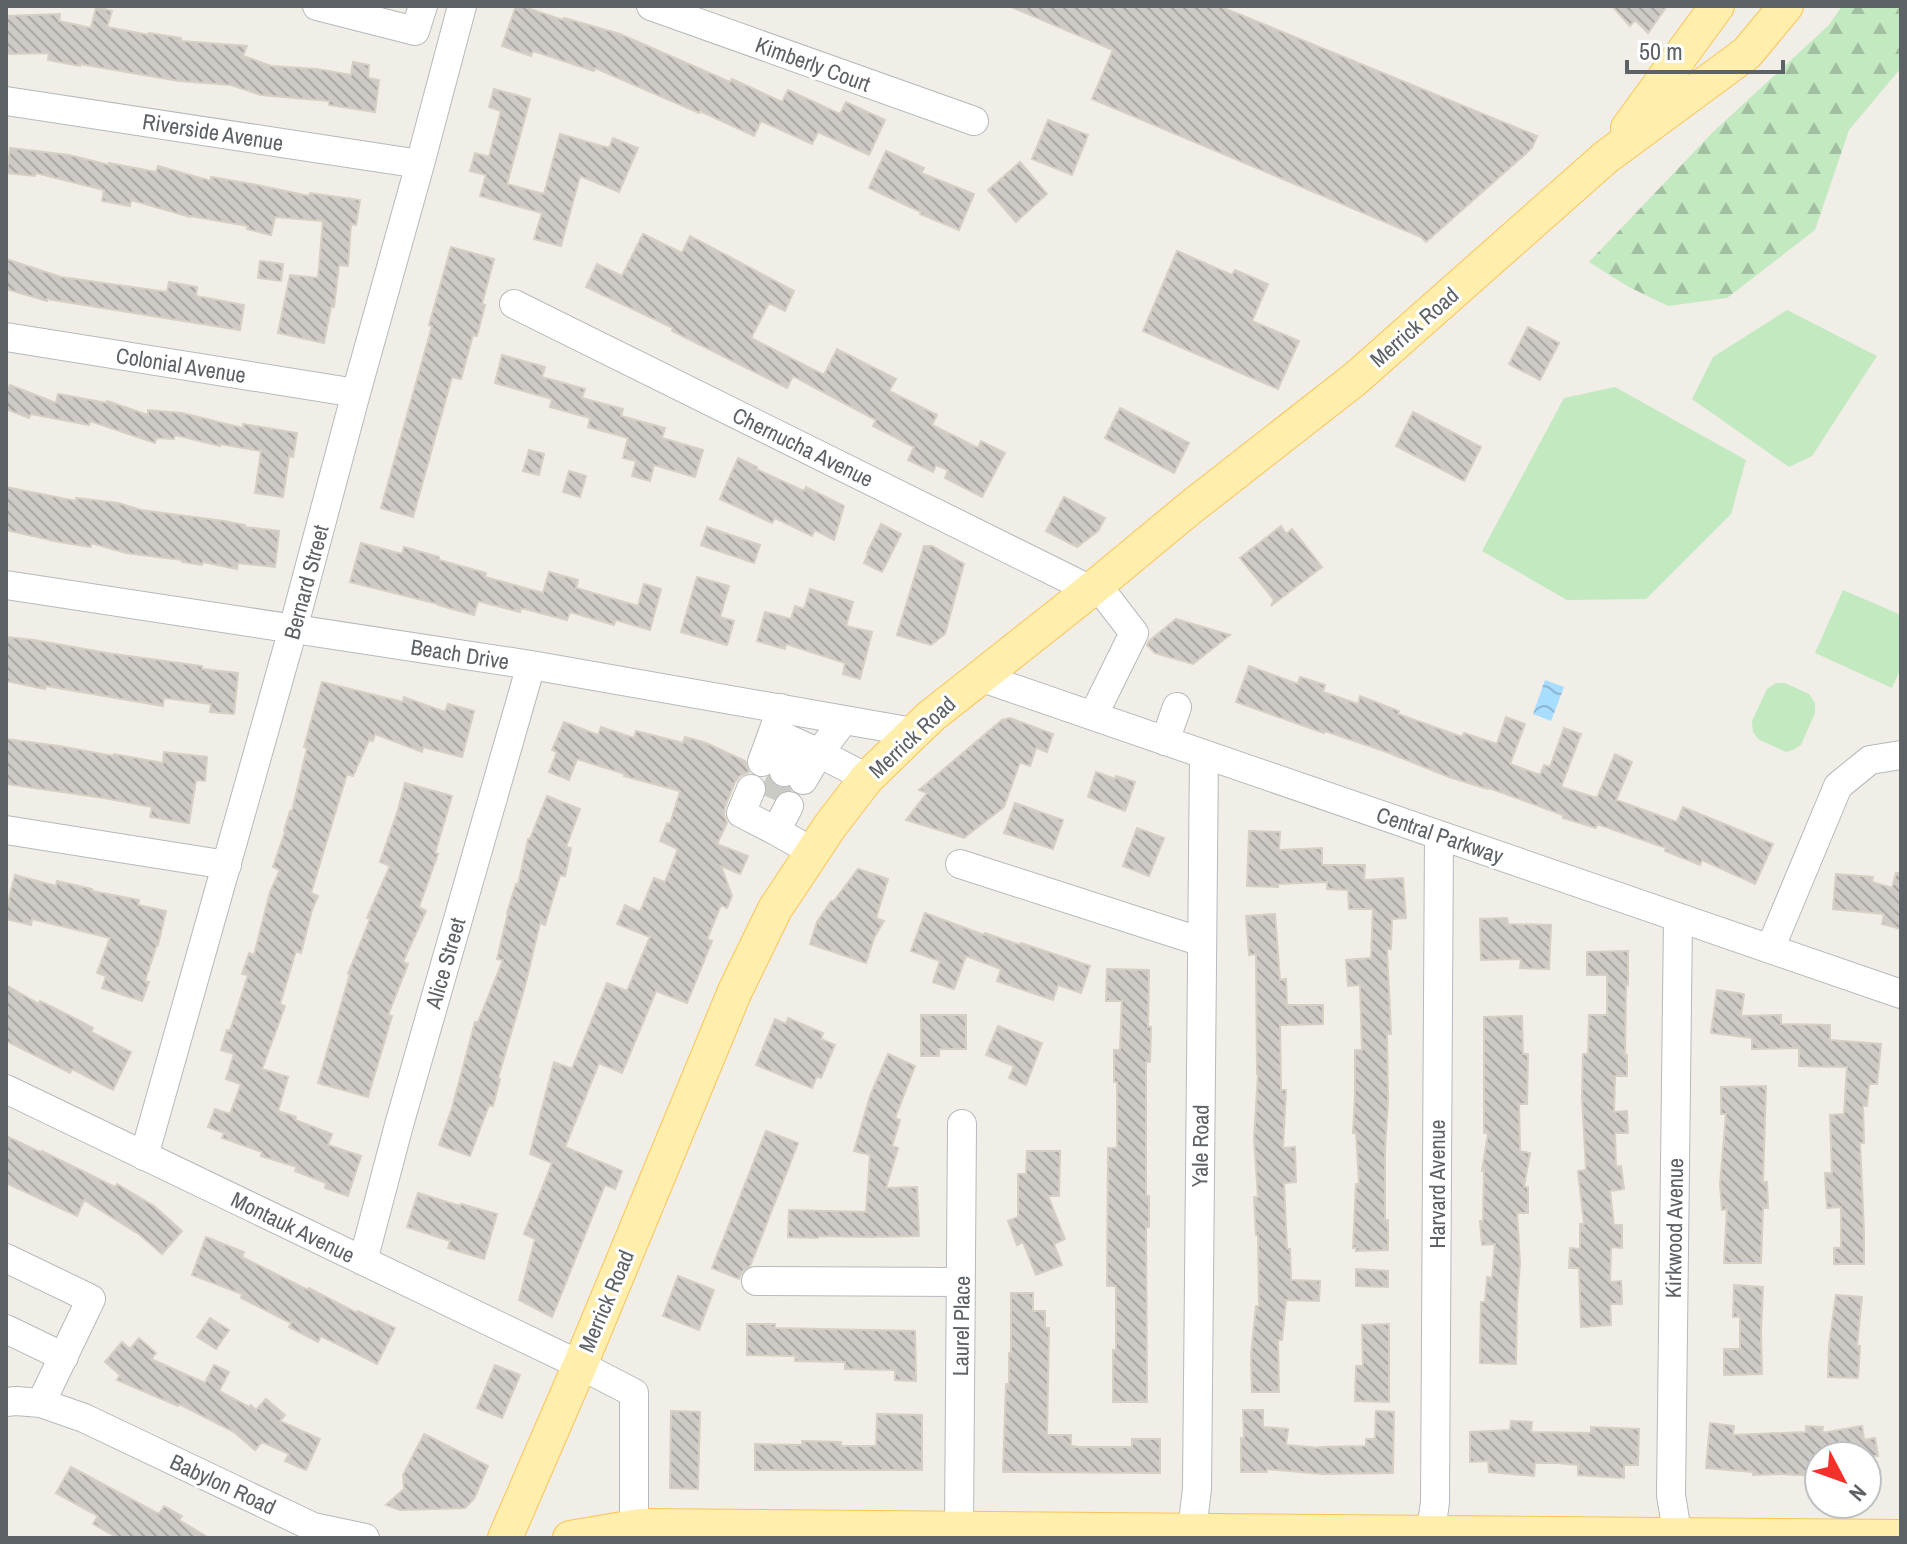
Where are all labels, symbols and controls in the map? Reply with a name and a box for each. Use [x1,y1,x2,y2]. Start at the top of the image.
scale bar [1627,24,1783,74]
street label: Kimberly Court [751,29,875,99]
text: 50 m [1639,35,1683,67]
street label: Riverside Avenue [140,106,286,158]
street label: Merrick Road [1363,280,1465,374]
street label: Colonial Avenue [114,340,248,390]
street label: Chernucha Avenue [728,400,878,494]
street label: Bernard Street [276,521,336,643]
street label: Beach Drive [409,631,511,677]
street label: Merrick Road [862,689,962,785]
street label: Central Parkway [1373,799,1507,871]
street label: Alice Street [417,914,472,1013]
street label: Yale Road [1184,1104,1216,1188]
street label: Harvard Avenue [1422,1119,1452,1249]
street label: Kirkwood Avenue [1658,1158,1690,1298]
street label: Montauk Avenue [226,1184,360,1270]
street label: Merrick Road [571,1245,641,1357]
street label: Laurel Place [945,1276,977,1376]
north arrow [1803,1440,1883,1520]
street label: Babylon Road [165,1446,281,1522]
text: N [1842,1478,1874,1508]

